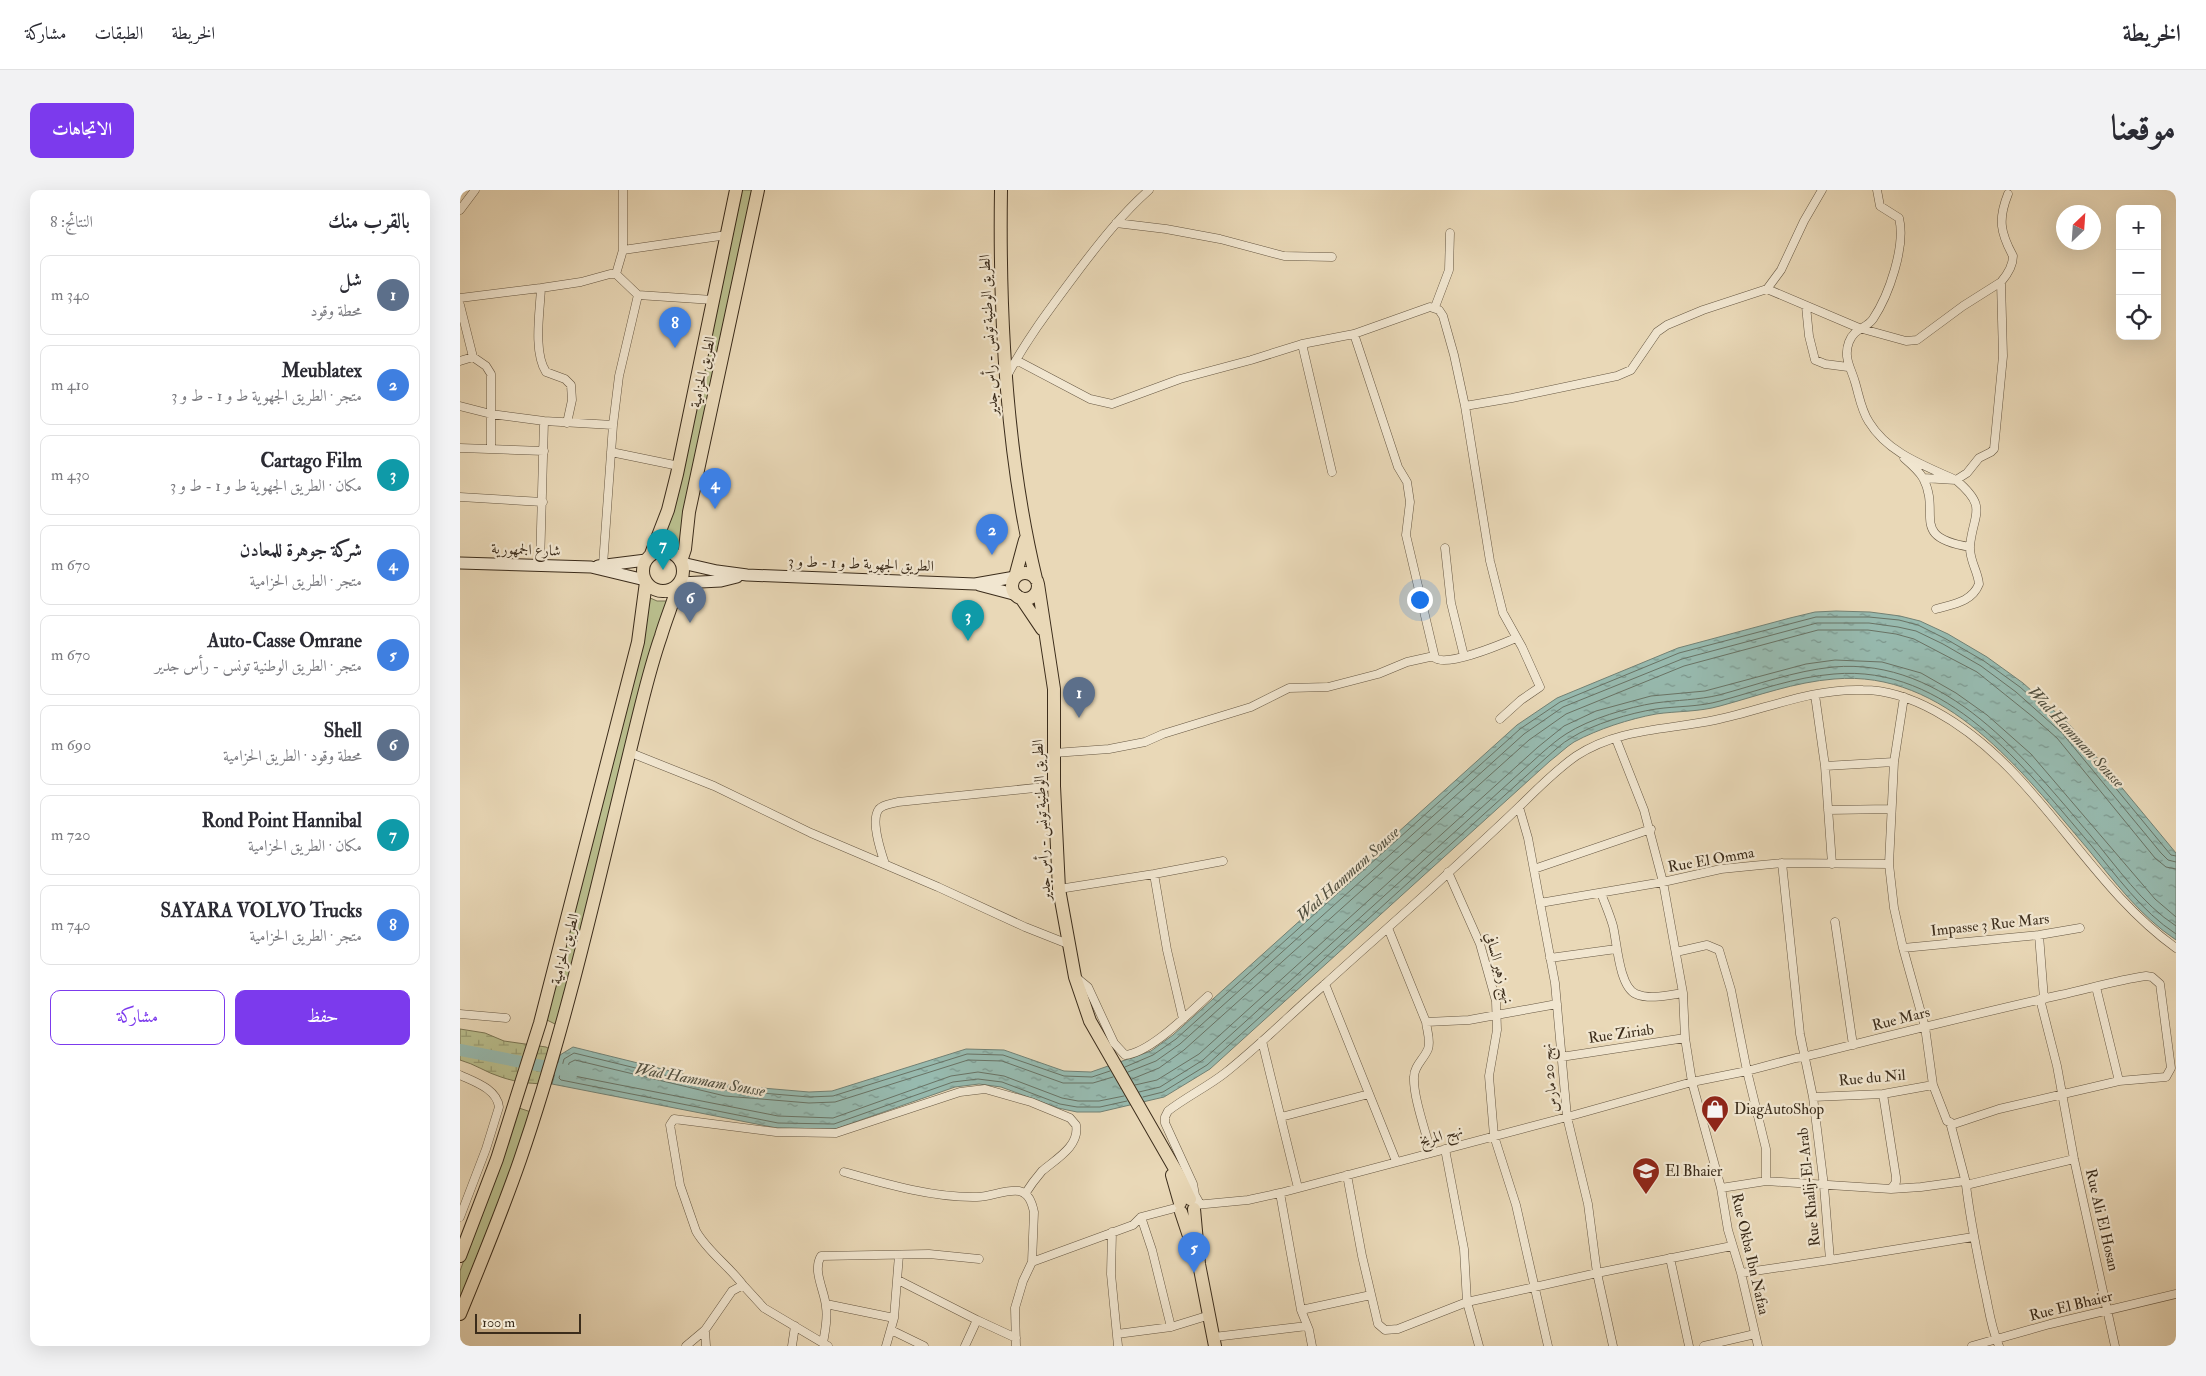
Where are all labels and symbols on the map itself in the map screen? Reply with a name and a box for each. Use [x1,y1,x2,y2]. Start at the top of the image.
north arrow [2056,205,2101,250]
street label: الطريق الوطنية تونس - رأس جدير [973,254,1003,418]
pin: 8 [659,307,691,348]
street label: الطريق الحزامية [686,335,720,409]
pin: 4 [699,468,731,509]
pin: 2 [976,514,1008,555]
pin: 7 [647,529,679,570]
street label: شارع الجمهورية [491,539,561,564]
street label: الطريق الجهوية ط و 1 - ط و 3 [788,552,934,576]
pin: 6 [674,582,706,623]
your location [1407,587,1433,613]
pin: 3 [952,600,984,641]
pin: 1 [1063,677,1095,718]
water label: Wad Hammam Sousse [2024,682,2129,793]
street label: الطريق الوطنية تونس - رأس جدير [1026,739,1056,903]
water label: Wad Hammam Sousse [1292,822,1404,926]
street label: Rue El Omma [1666,843,1756,877]
street label: Impasse 3 Rue Mars [1930,909,2050,942]
street label: الطريق الحزامية [546,912,584,986]
street label: نهج زهير السافي [1476,930,1518,1007]
street label: Rue Mars [1870,1003,1932,1035]
street label: Rue Ziriab [1587,1020,1655,1048]
street label: نهج 20 مارس [1537,1042,1567,1113]
water label: Wad Hammam Sousse [633,1059,767,1101]
street label: Rue du Nil [1838,1066,1906,1090]
shop icon: DiagAutoShop [1700,1094,1730,1133]
place label: DiagAutoShop [1734,1100,1824,1120]
street label: نهج المريخ [1417,1121,1466,1155]
street label: Rue Khalij-El-Arab [1793,1127,1825,1247]
school or university icon: El Bhaier [1631,1156,1661,1195]
place label: El Bhaier [1665,1162,1723,1181]
street label: Rue Ali El Hosan [2081,1167,2123,1273]
street label: Rue Okba Ibn Nafaa [1727,1191,1773,1318]
pin: 5 [1178,1232,1210,1273]
street label: Rue El Bhaier [2027,1286,2115,1326]
scale bar [475,1311,581,1334]

